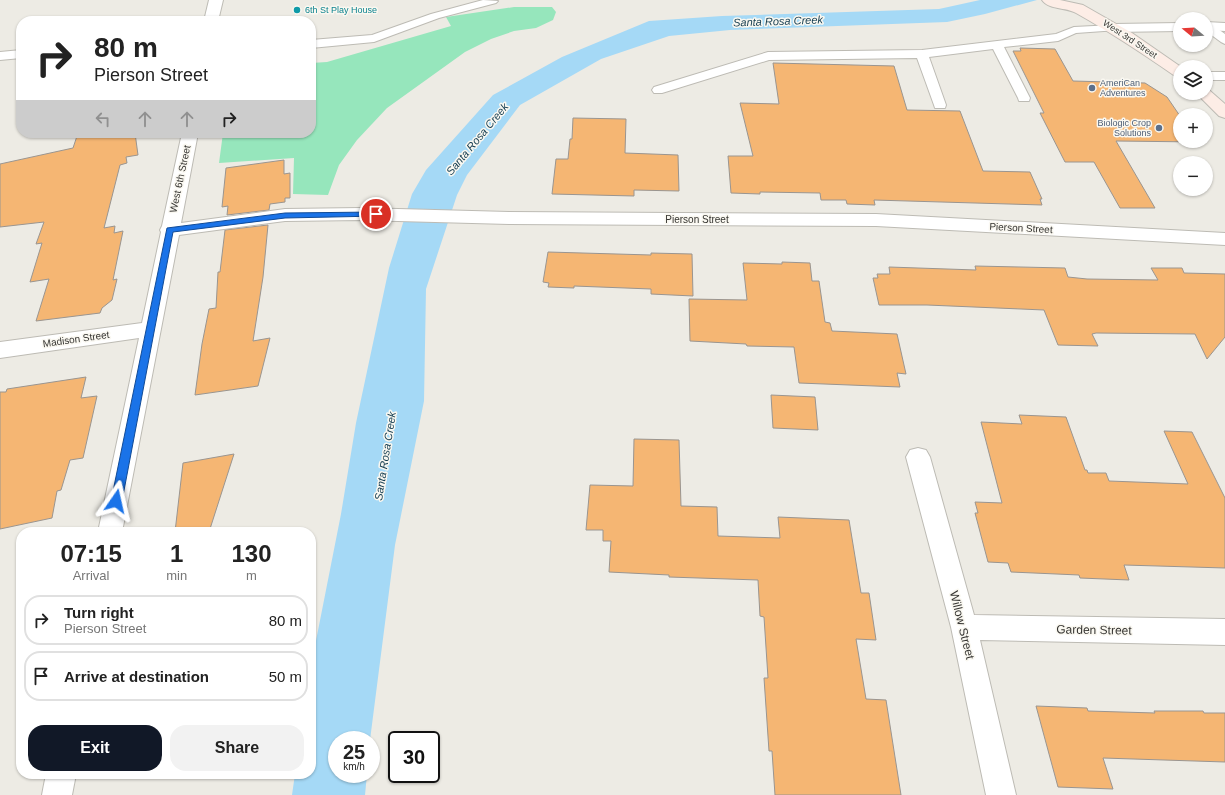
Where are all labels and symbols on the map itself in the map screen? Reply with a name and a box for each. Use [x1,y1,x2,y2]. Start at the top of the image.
marker: 6th St Play House [292,5,302,15]
place label: 6th St Play House [305,5,377,15]
north arrow [1173,12,1213,52]
water label: Santa Rosa Creek [733,13,824,29]
street label: West 3rd Street [1101,18,1159,60]
place label: AmeriCan Adventures [1100,78,1146,98]
marker: AmeriCan Adventures [1087,83,1097,93]
water label: Santa Rosa Creek [444,100,511,177]
place label: Biologic Crop Solutions [1097,118,1151,138]
marker: Biologic Crop Solutions [1154,123,1164,133]
street label: West 6th Street [167,144,193,214]
pin [359,197,393,231]
street label: Pierson Street [665,214,729,225]
street label: Pierson Street [989,221,1053,235]
street label: Madison Street [42,329,110,349]
water label: Santa Rosa Creek [372,410,398,501]
position arrow [95,480,137,522]
street label: Willow Street [947,589,977,661]
street label: Garden Street [1056,622,1132,638]
speed limit sign: 30 [388,731,440,783]

